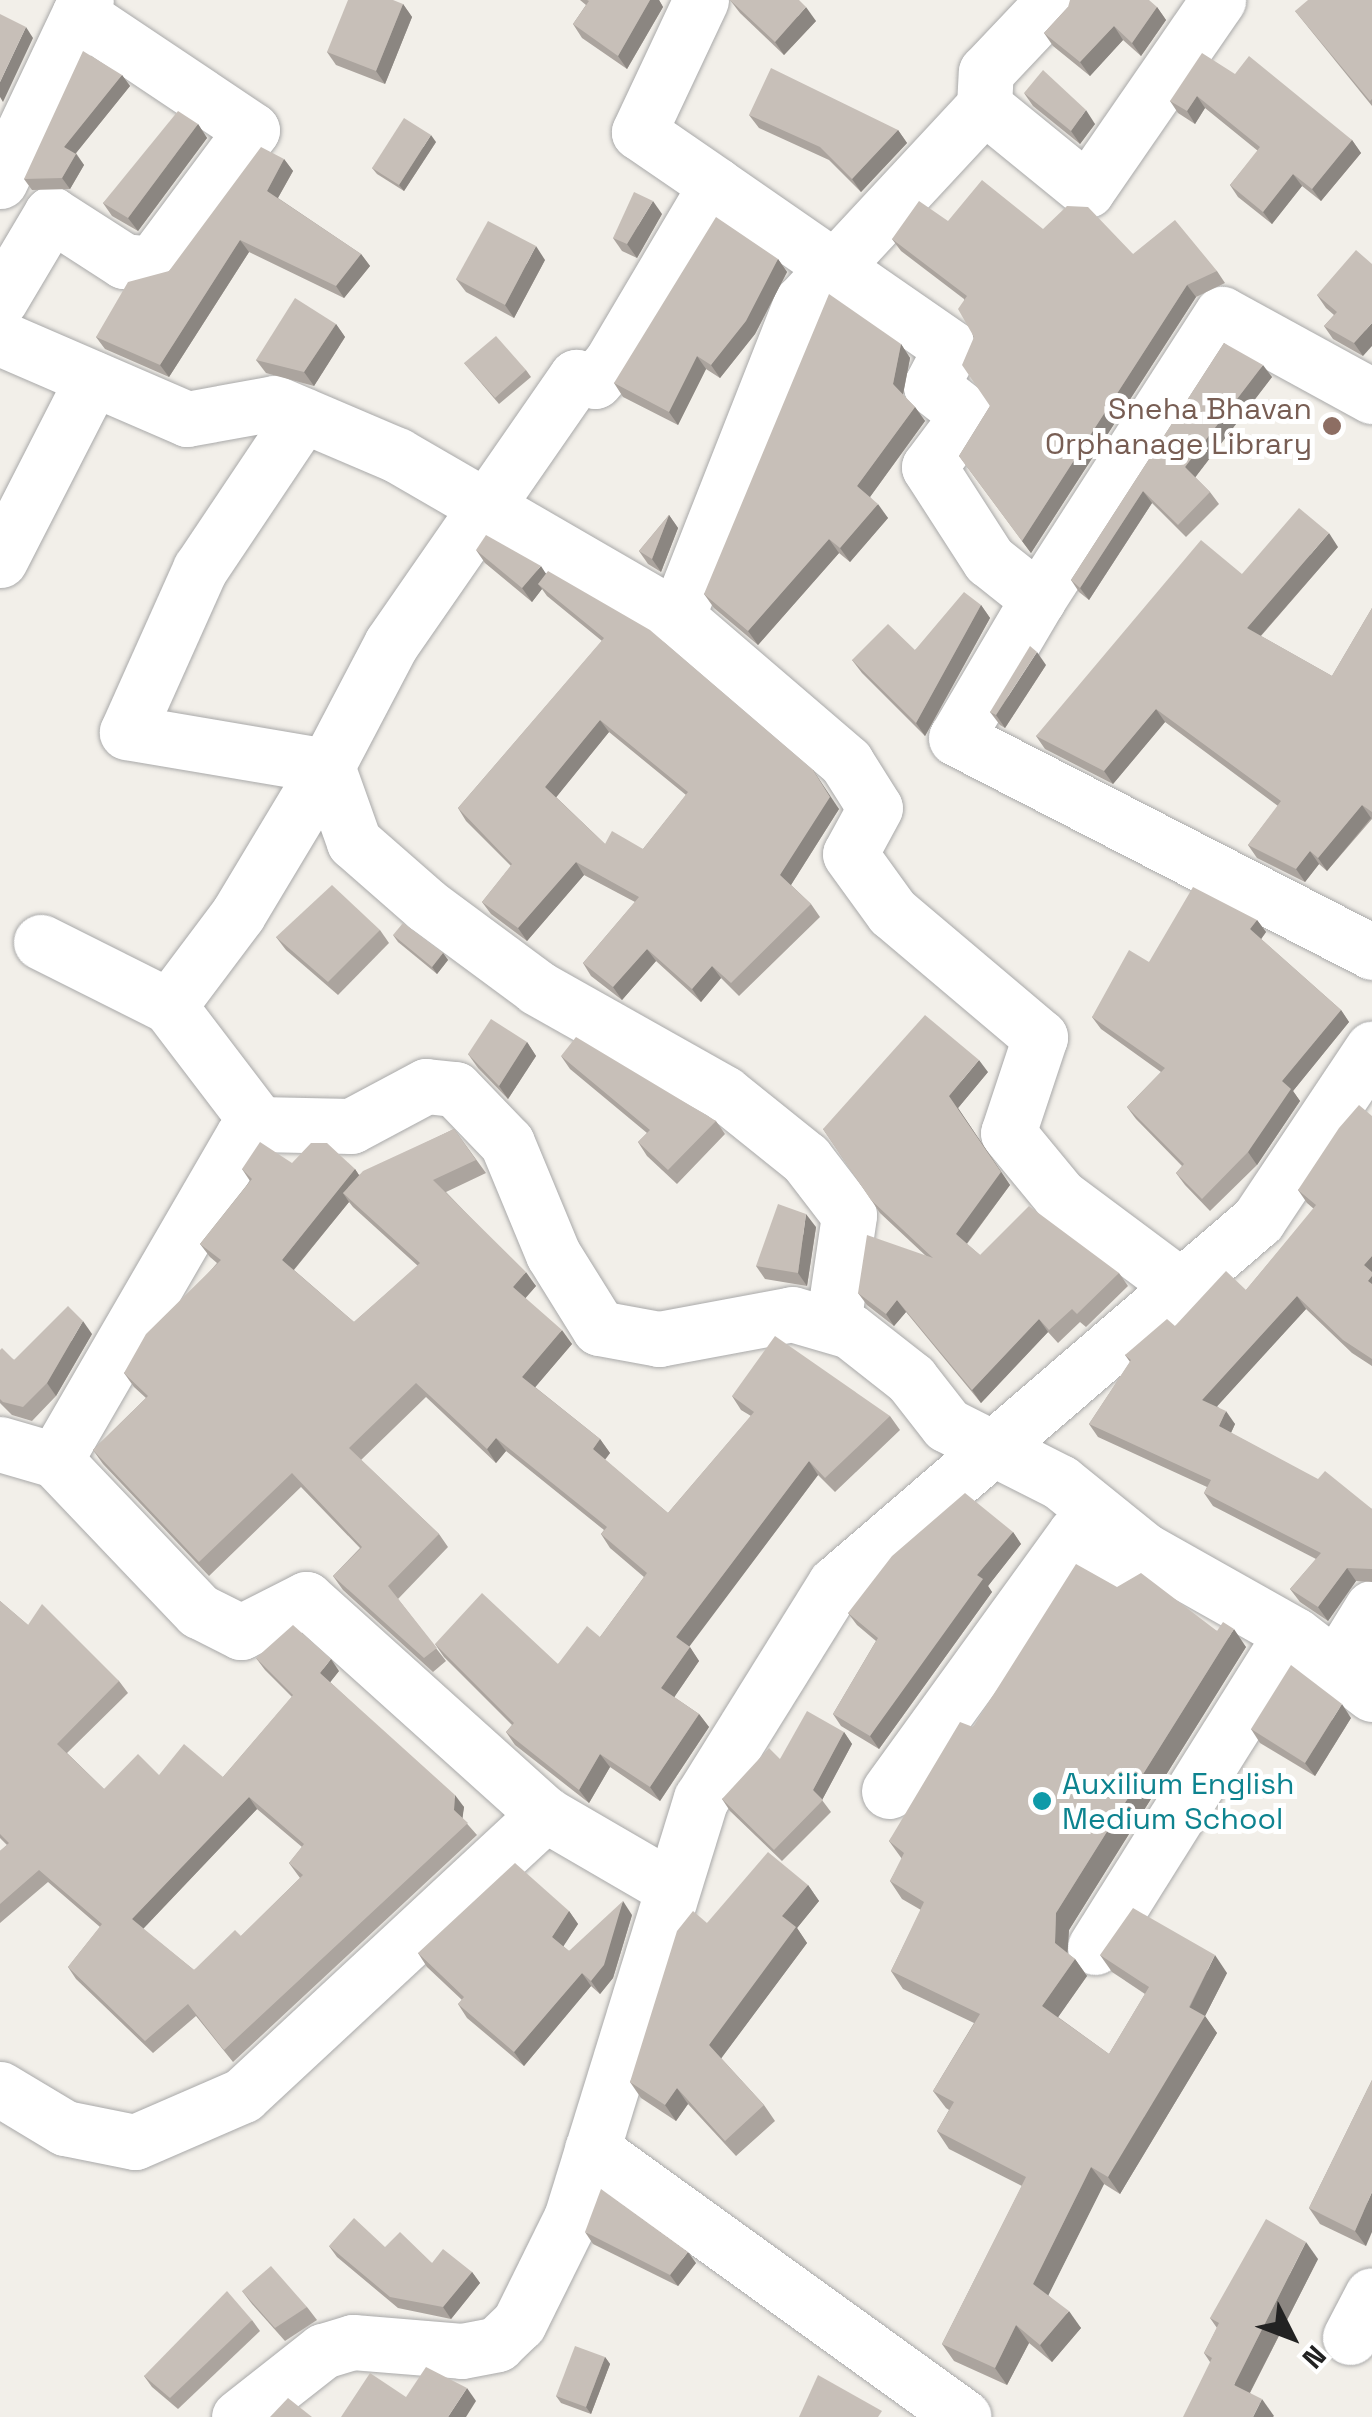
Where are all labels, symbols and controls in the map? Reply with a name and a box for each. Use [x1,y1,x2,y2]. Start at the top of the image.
place label: Sneha Bhavan Orphanage Library [1045,391,1312,462]
marker: Sneha Bhavan Orphanage Library [1321,415,1343,437]
place label: Auxilium English Medium School [1062,1766,1294,1836]
marker: Auxilium English Medium School [1031,1790,1053,1812]
north arrow [1242,2287,1342,2387]
text: N [1295,2338,1334,2376]

